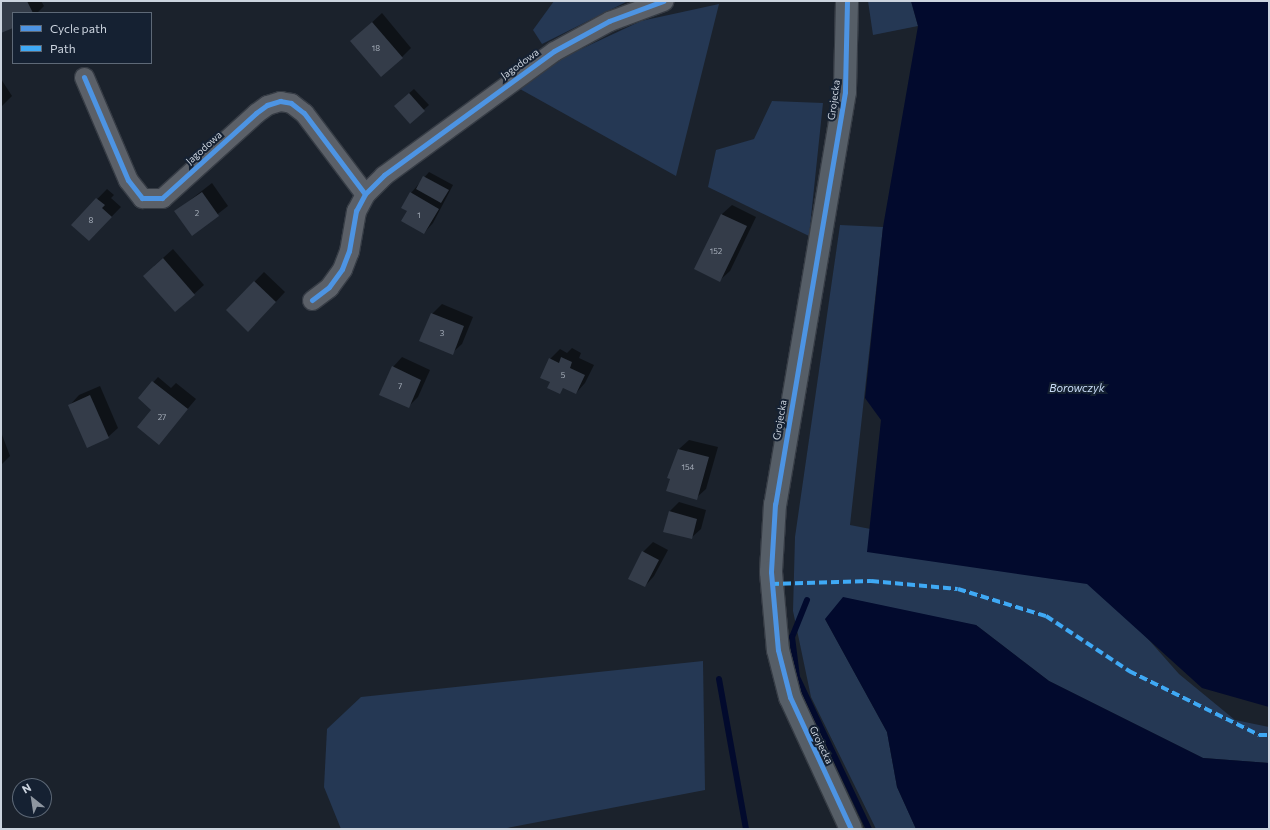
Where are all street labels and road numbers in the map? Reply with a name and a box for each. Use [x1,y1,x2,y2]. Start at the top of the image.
street label: Jagodowa [499,46,541,82]
street label: Grojecka [825,79,843,121]
street label: Jagodowa [184,129,224,167]
street label: Grojecka [771,399,789,441]
street label: Grojecka [807,724,835,766]

